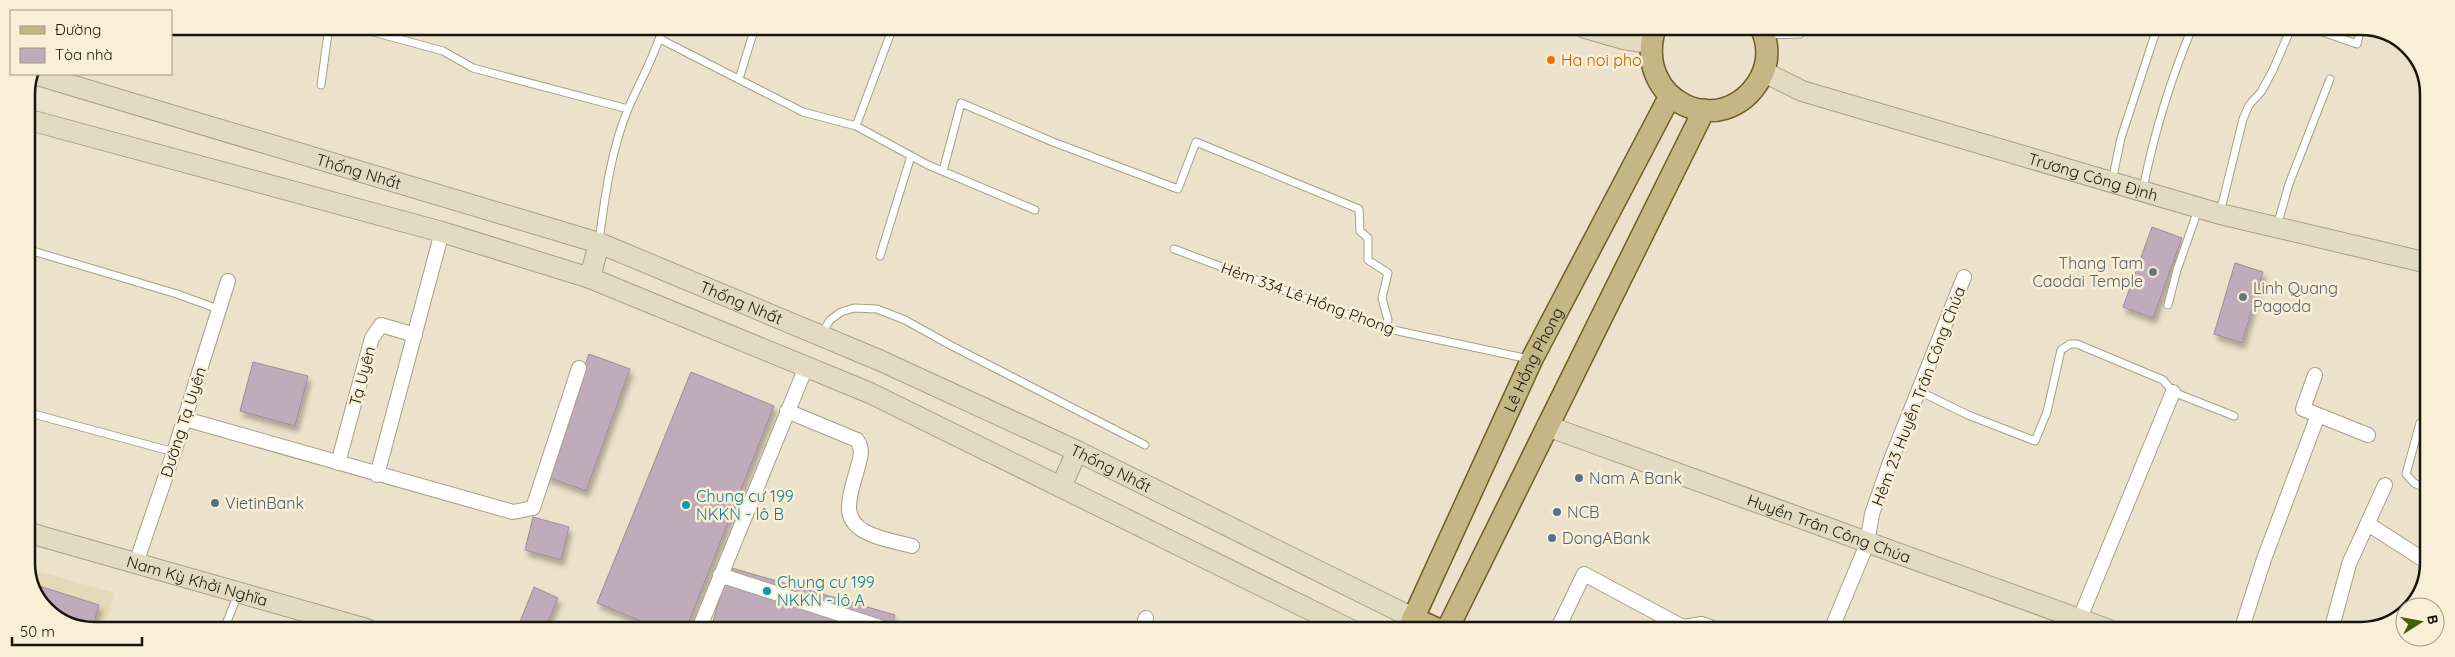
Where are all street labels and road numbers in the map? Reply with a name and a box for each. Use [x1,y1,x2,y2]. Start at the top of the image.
street label: Trương Công Định [2026,148,2160,205]
street label: Thống Nhất [314,149,404,193]
street label: Hẻm 334 Lê Hồng Phong [1218,257,1398,339]
street label: Thống Nhất [697,276,786,329]
street label: Hẻm 23 Huyền Trân Công Chúa [1867,283,1969,509]
street label: Lê Hồng Phong [1499,304,1567,415]
street label: Tạ Uyên [344,344,380,408]
street label: Đường Tạ Uyên [156,364,210,480]
street label: Thống Nhất [1067,439,1155,496]
street label: Huyền Trân Công Chúa [1745,490,1913,567]
street label: Nam Kỳ Khởi Nghĩa [124,551,270,610]

